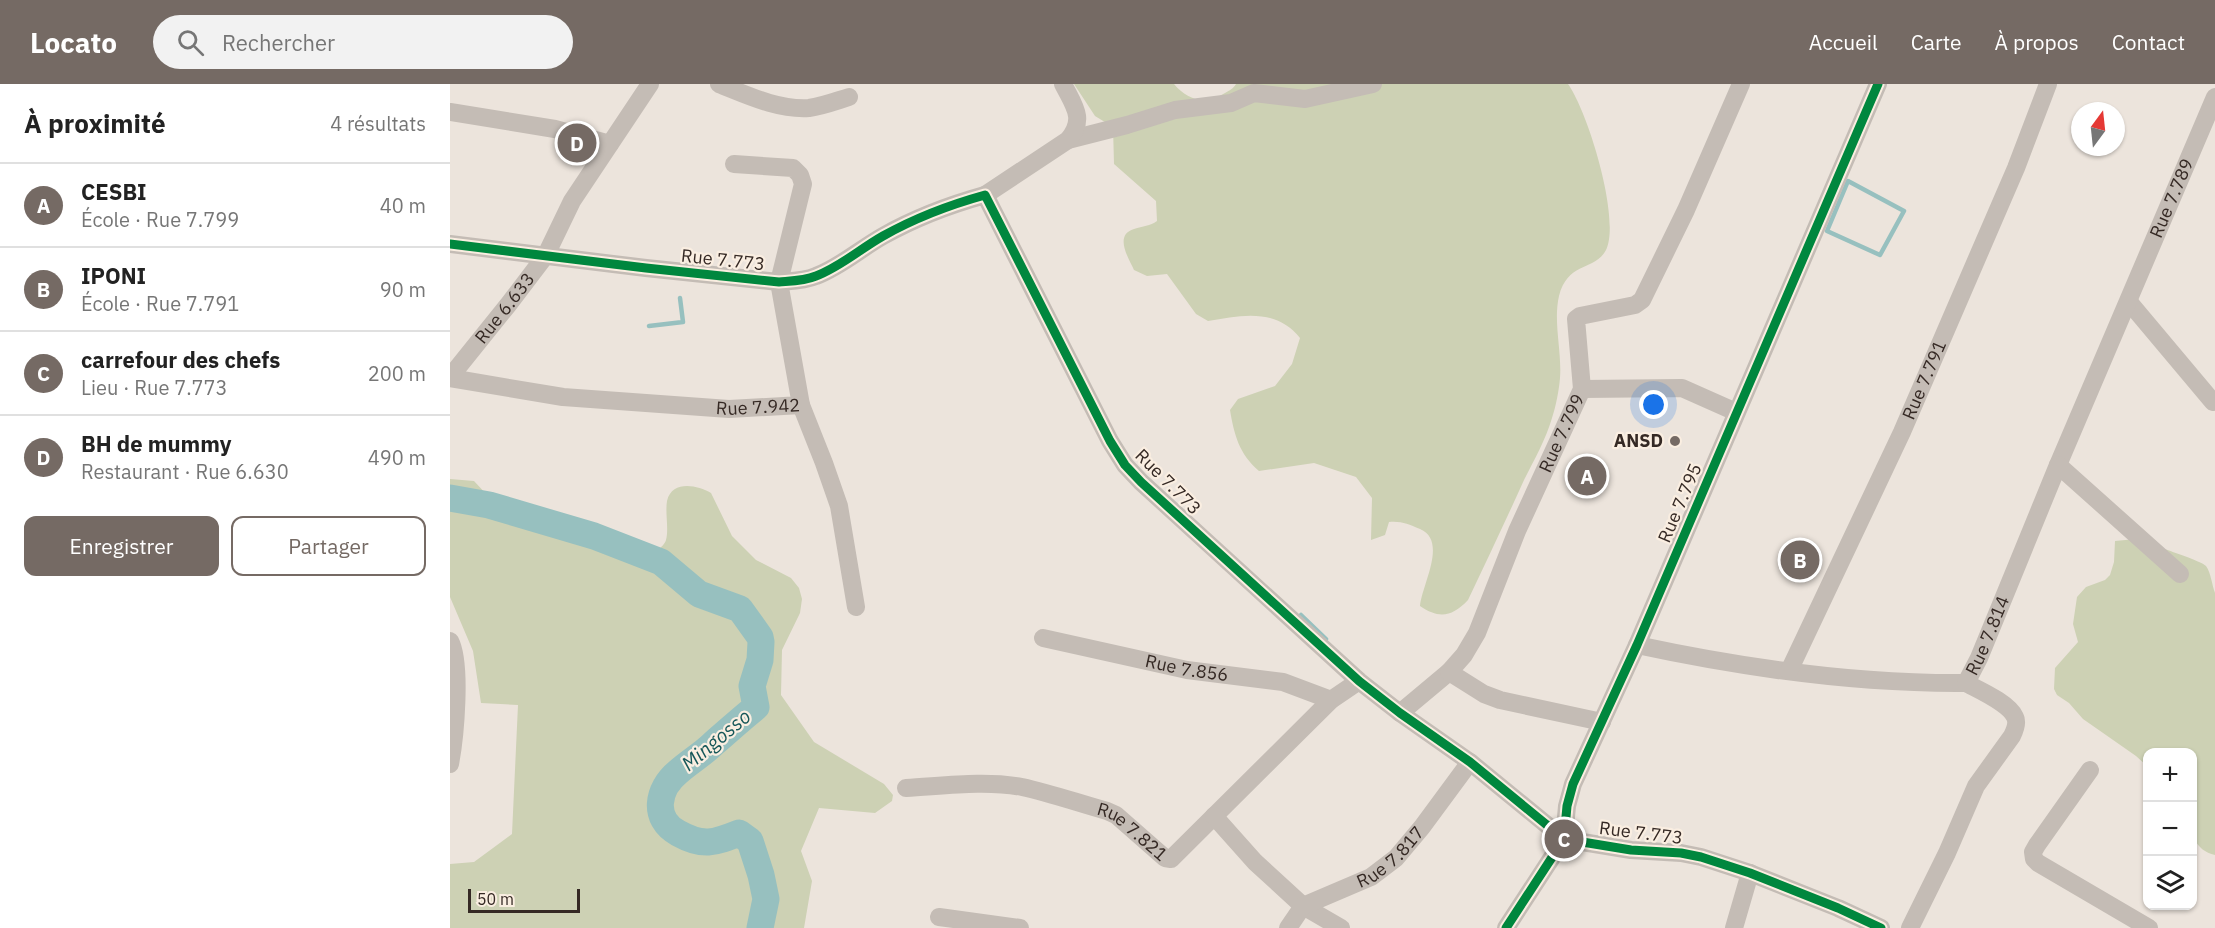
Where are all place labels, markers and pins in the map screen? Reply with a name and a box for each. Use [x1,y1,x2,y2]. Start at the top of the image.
pin: D [558,120,596,166]
place label: ANSD [1614,429,1663,452]
marker: ANSD [1668,434,1682,448]
pin: A [1568,454,1606,498]
pin: B [1780,538,1820,582]
pin: C [1544,816,1584,861]

